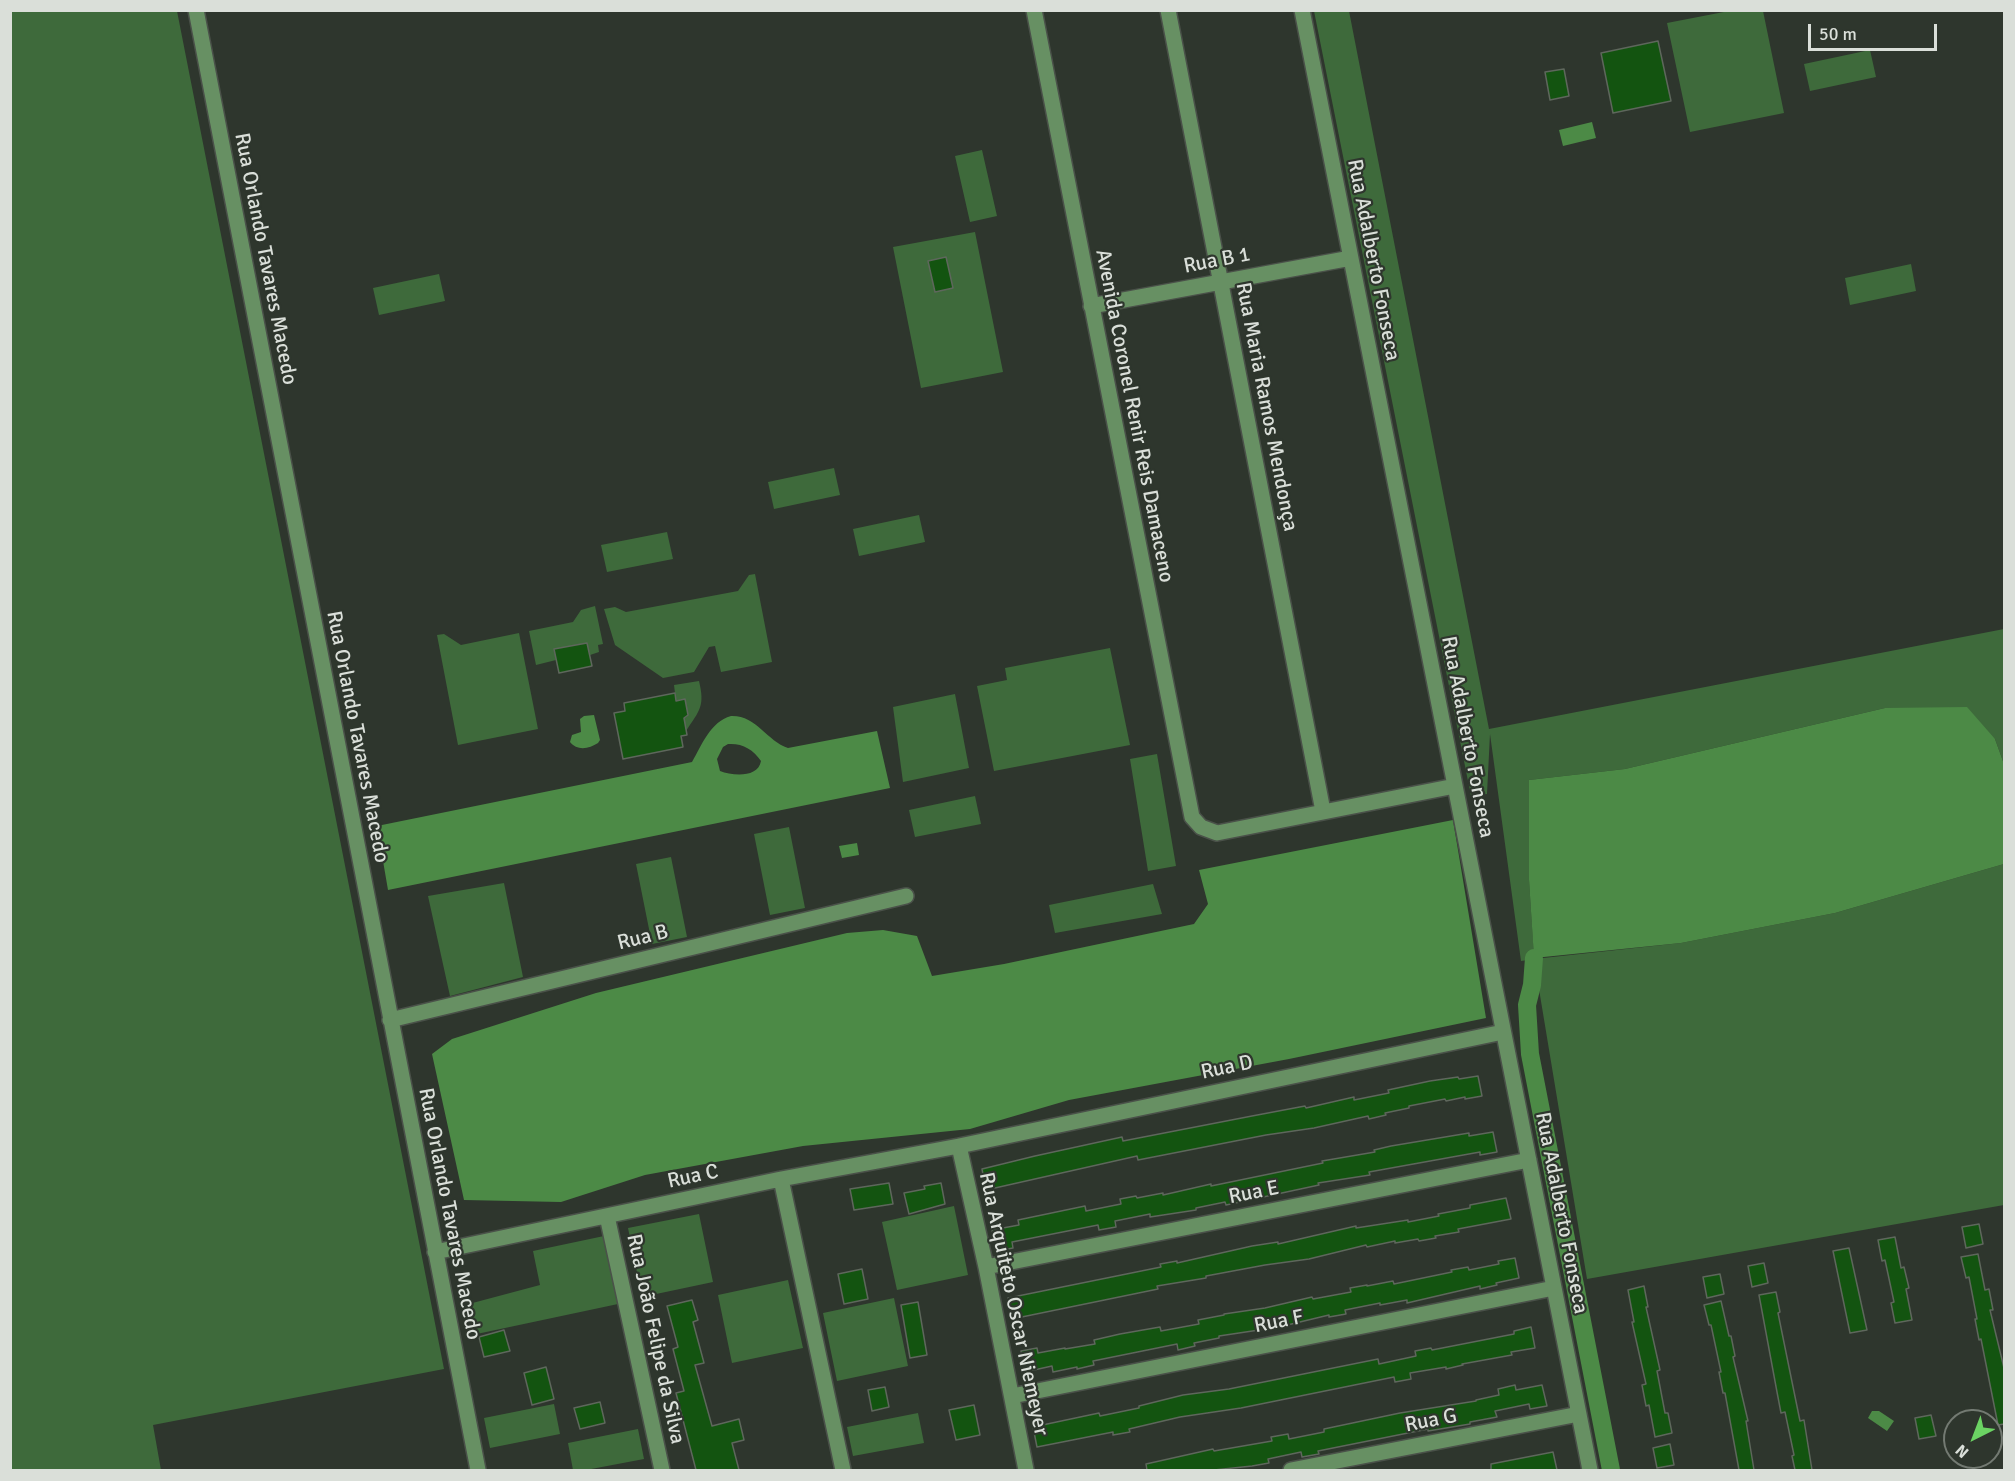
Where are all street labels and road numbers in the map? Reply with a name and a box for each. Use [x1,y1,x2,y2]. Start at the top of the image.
street label: Rua Orlando Tavares Macedo [228,131,302,387]
street label: Rua Adalberto Fonseca [1341,157,1405,363]
street label: Rua B 1 [1181,242,1253,280]
street label: Avenida Coronel Renir Reis Damaceno [1089,247,1179,585]
street label: Rua Maria Ramos Mendonça [1229,280,1303,534]
street label: Rua Orlando Tavares Macedo [320,609,394,865]
street label: Rua Adalberto Fonseca [1435,634,1499,840]
street label: Rua B [615,920,671,956]
street label: Rua D [1199,1050,1255,1086]
street label: Rua Orlando Tavares Macedo [412,1086,486,1342]
street label: Rua Adalberto Fonseca [1529,1110,1593,1316]
street label: Rua C [665,1159,721,1195]
street label: Rua Arquiteto Oscar Niemeyer [973,1170,1053,1438]
street label: Rua E [1227,1176,1281,1210]
street label: Rua João Felipe da Silva [620,1232,690,1446]
street label: Rua F [1252,1305,1306,1339]
street label: Rua G [1403,1404,1459,1438]

